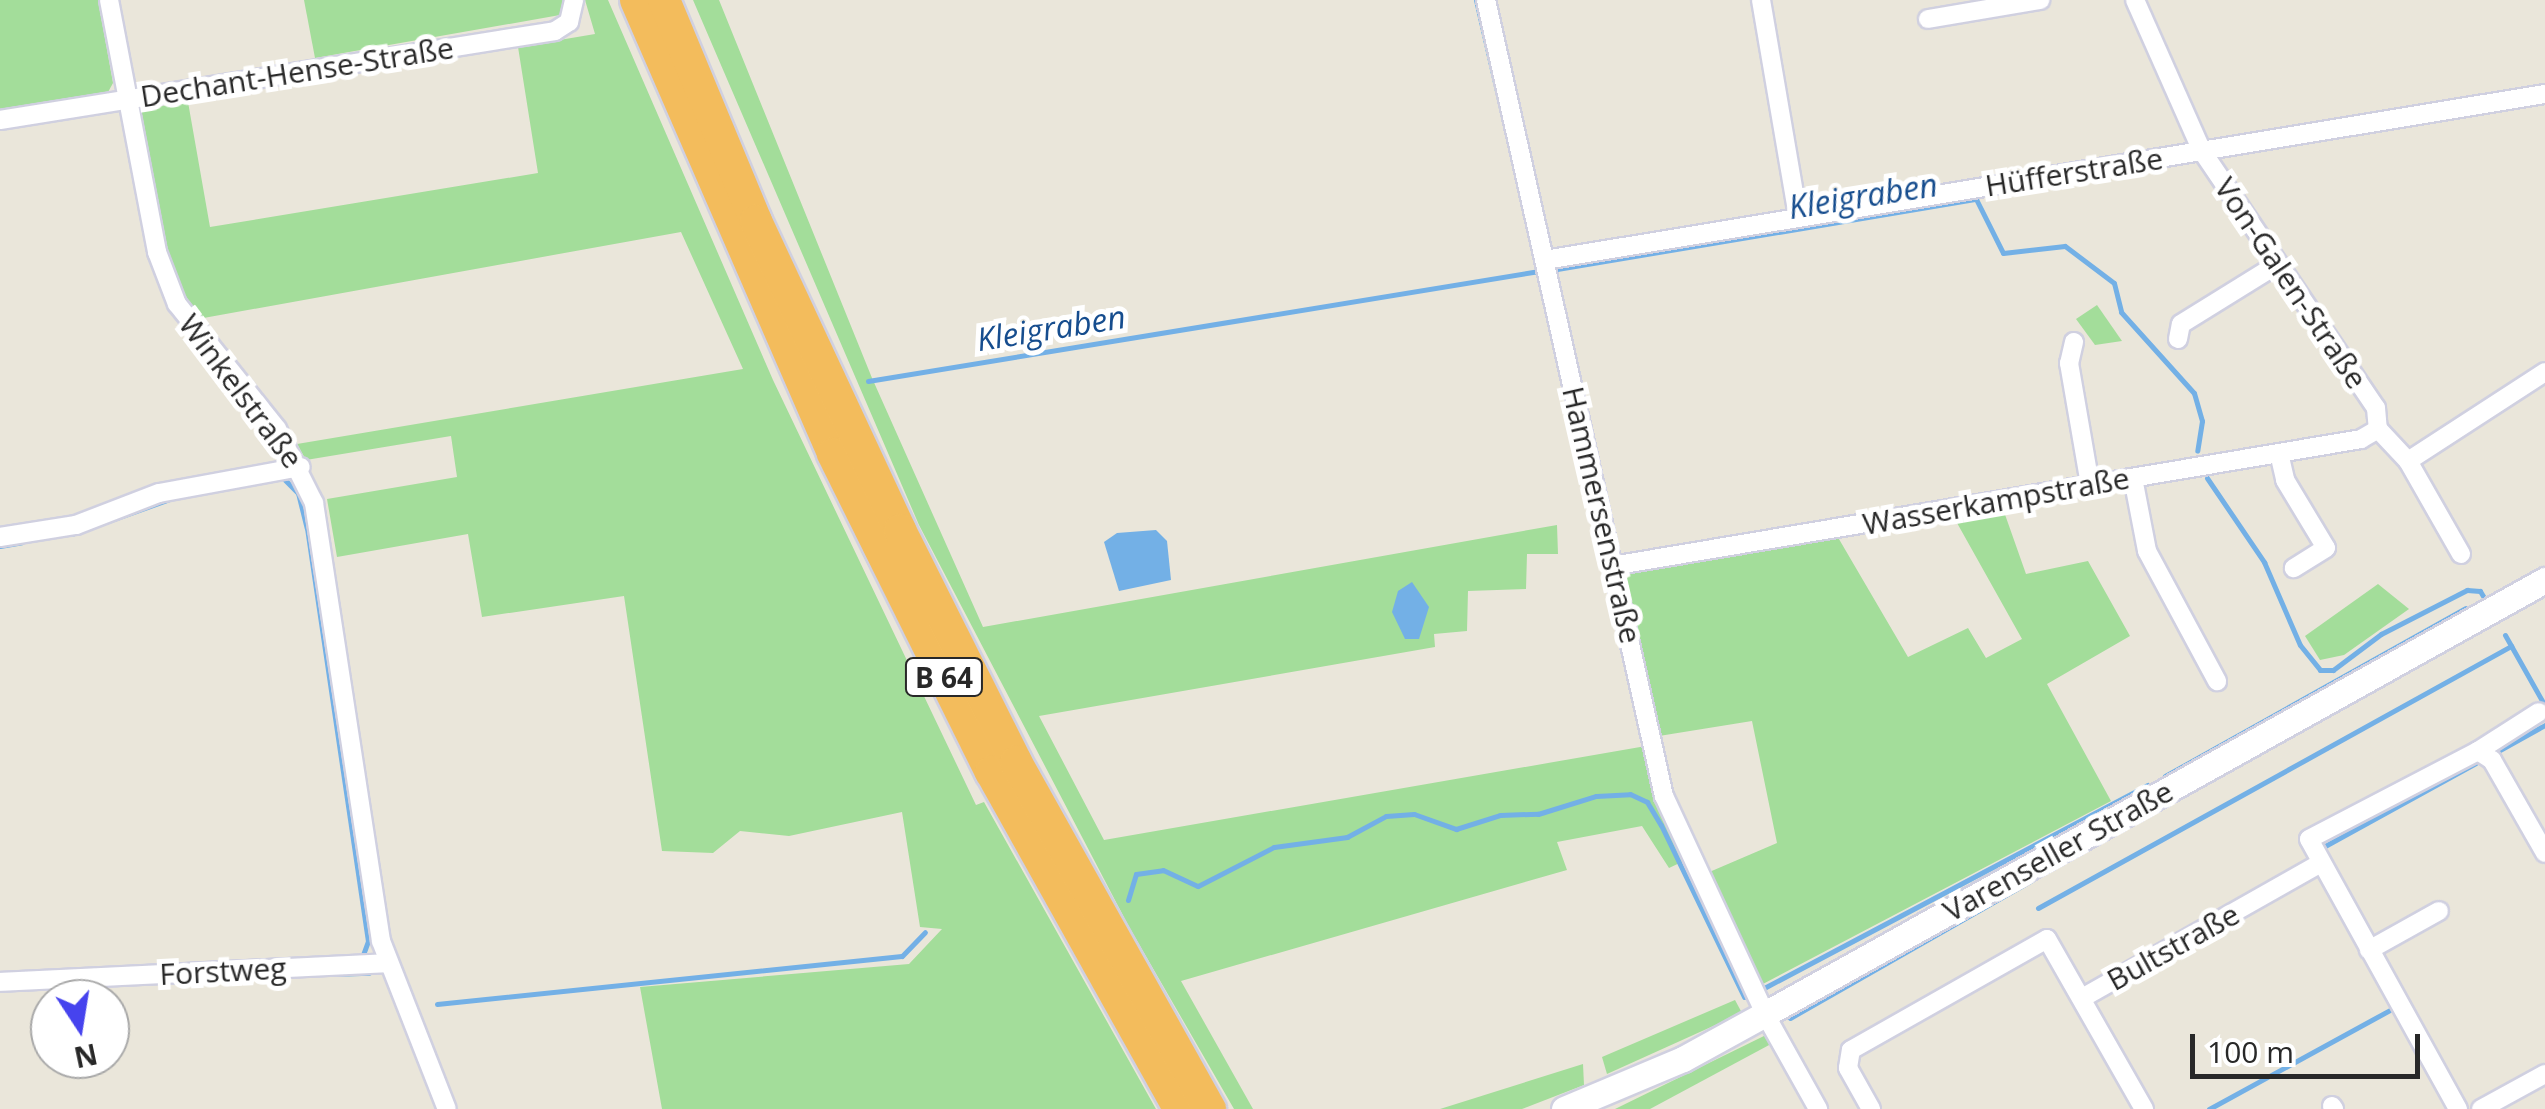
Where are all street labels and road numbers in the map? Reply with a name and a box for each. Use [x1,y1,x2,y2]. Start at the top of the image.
street label: Dechant-Hense-Straße [138,29,456,115]
street label: Hüfferstraße [1983,140,2165,204]
street label: Von-Galen-Straße [2207,171,2375,395]
street label: Winkelstraße [171,307,311,475]
street label: Hammersenstraße [1555,383,1649,647]
street label: Wasserkampstraße [1860,460,2132,542]
road number: B 64 [904,654,984,700]
street label: Varenseller Straße [1937,773,2179,929]
street label: Bultstraße [2101,896,2245,998]
street label: Forstweg [159,950,287,992]

